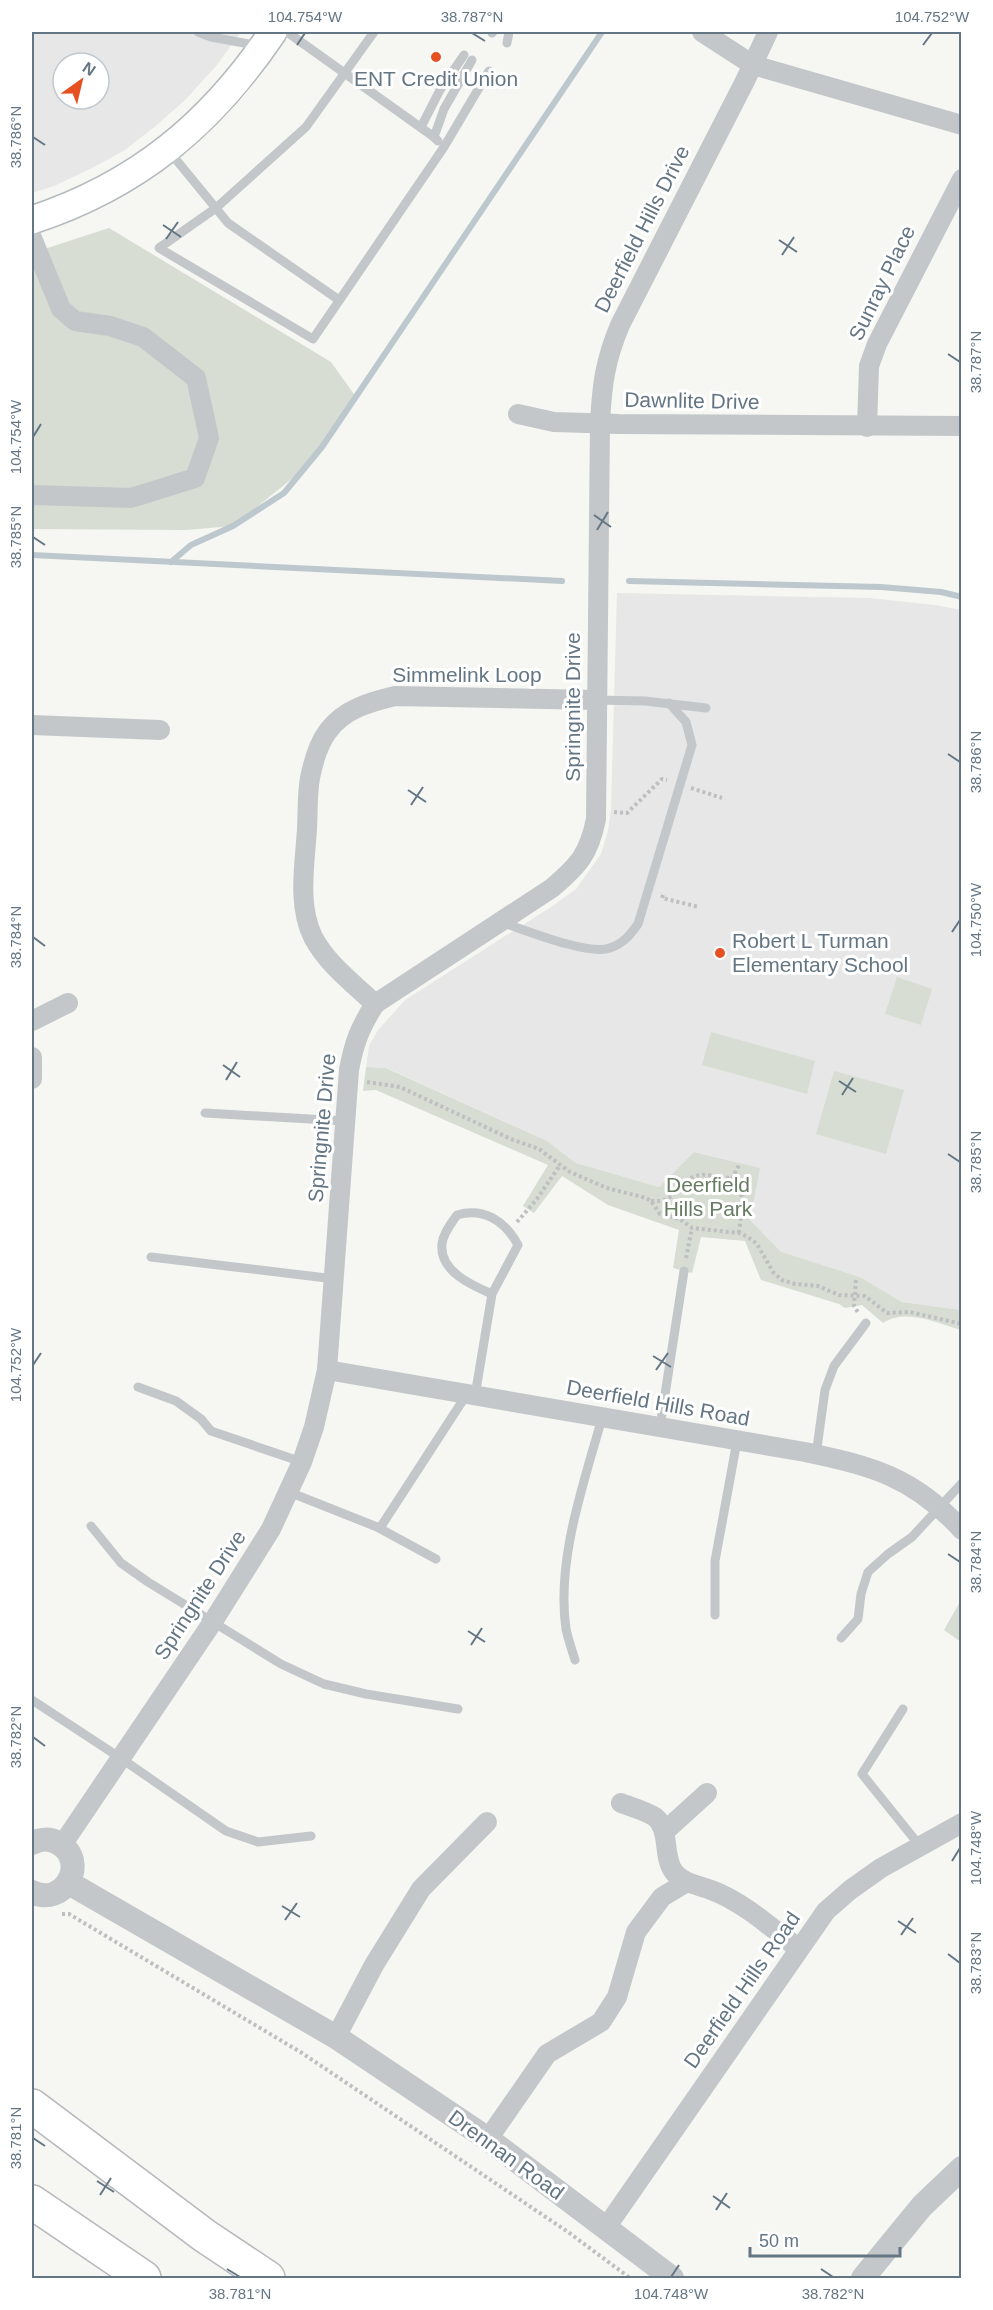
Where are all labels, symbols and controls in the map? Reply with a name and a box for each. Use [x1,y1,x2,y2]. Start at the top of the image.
text: 104.754°W [268,8,343,25]
text: 38.787°N [441,8,503,25]
text: 104.752°W [895,8,970,25]
marker: ENT Credit Union [429,50,443,64]
north arrow [51,51,111,111]
text: N [80,59,99,79]
place label: ENT Credit Union [354,67,518,90]
text: 38.786°N [7,106,24,168]
street label: Deerfield Hills Drive [589,141,694,316]
street label: Sunray Place [844,222,919,344]
text: 38.787°N [967,331,984,393]
street label: Dawnlite Drive [624,388,760,413]
text: 104.754°W [7,399,24,474]
text: 38.785°N [7,506,24,568]
street label: Springnite Drive [561,632,584,782]
street label: Simmelink Loop [392,663,542,686]
text: 38.786°N [967,731,984,793]
text: 104.750°W [967,882,984,957]
text: 38.784°N [7,906,24,968]
place label: Robert L Turman Elementary School [732,929,908,976]
marker: Robert L Turman Elementary School [713,946,727,960]
street label: Springnite Drive [304,1053,339,1203]
text: 38.785°N [967,1131,984,1193]
park label: Deerfield Hills Park [664,1173,753,1220]
text: 104.752°W [7,1327,24,1402]
street label: Deerfield Hills Road [565,1375,751,1430]
street label: Springnite Drive [149,1526,250,1664]
text: 38.784°N [967,1531,984,1593]
text: 38.782°N [7,1706,24,1768]
text: 104.748°W [967,1810,984,1885]
street label: Deerfield Hills Road [679,1907,804,2072]
text: 38.783°N [967,1932,984,1994]
street label: Drennan Road [444,2105,568,2204]
text: 38.781°N [7,2107,24,2169]
scale bar [750,2220,900,2258]
text: 50 m [759,2231,799,2251]
text: 38.781°N [209,2285,271,2302]
text: 104.748°W [634,2285,709,2302]
text: 38.782°N [802,2285,864,2302]

